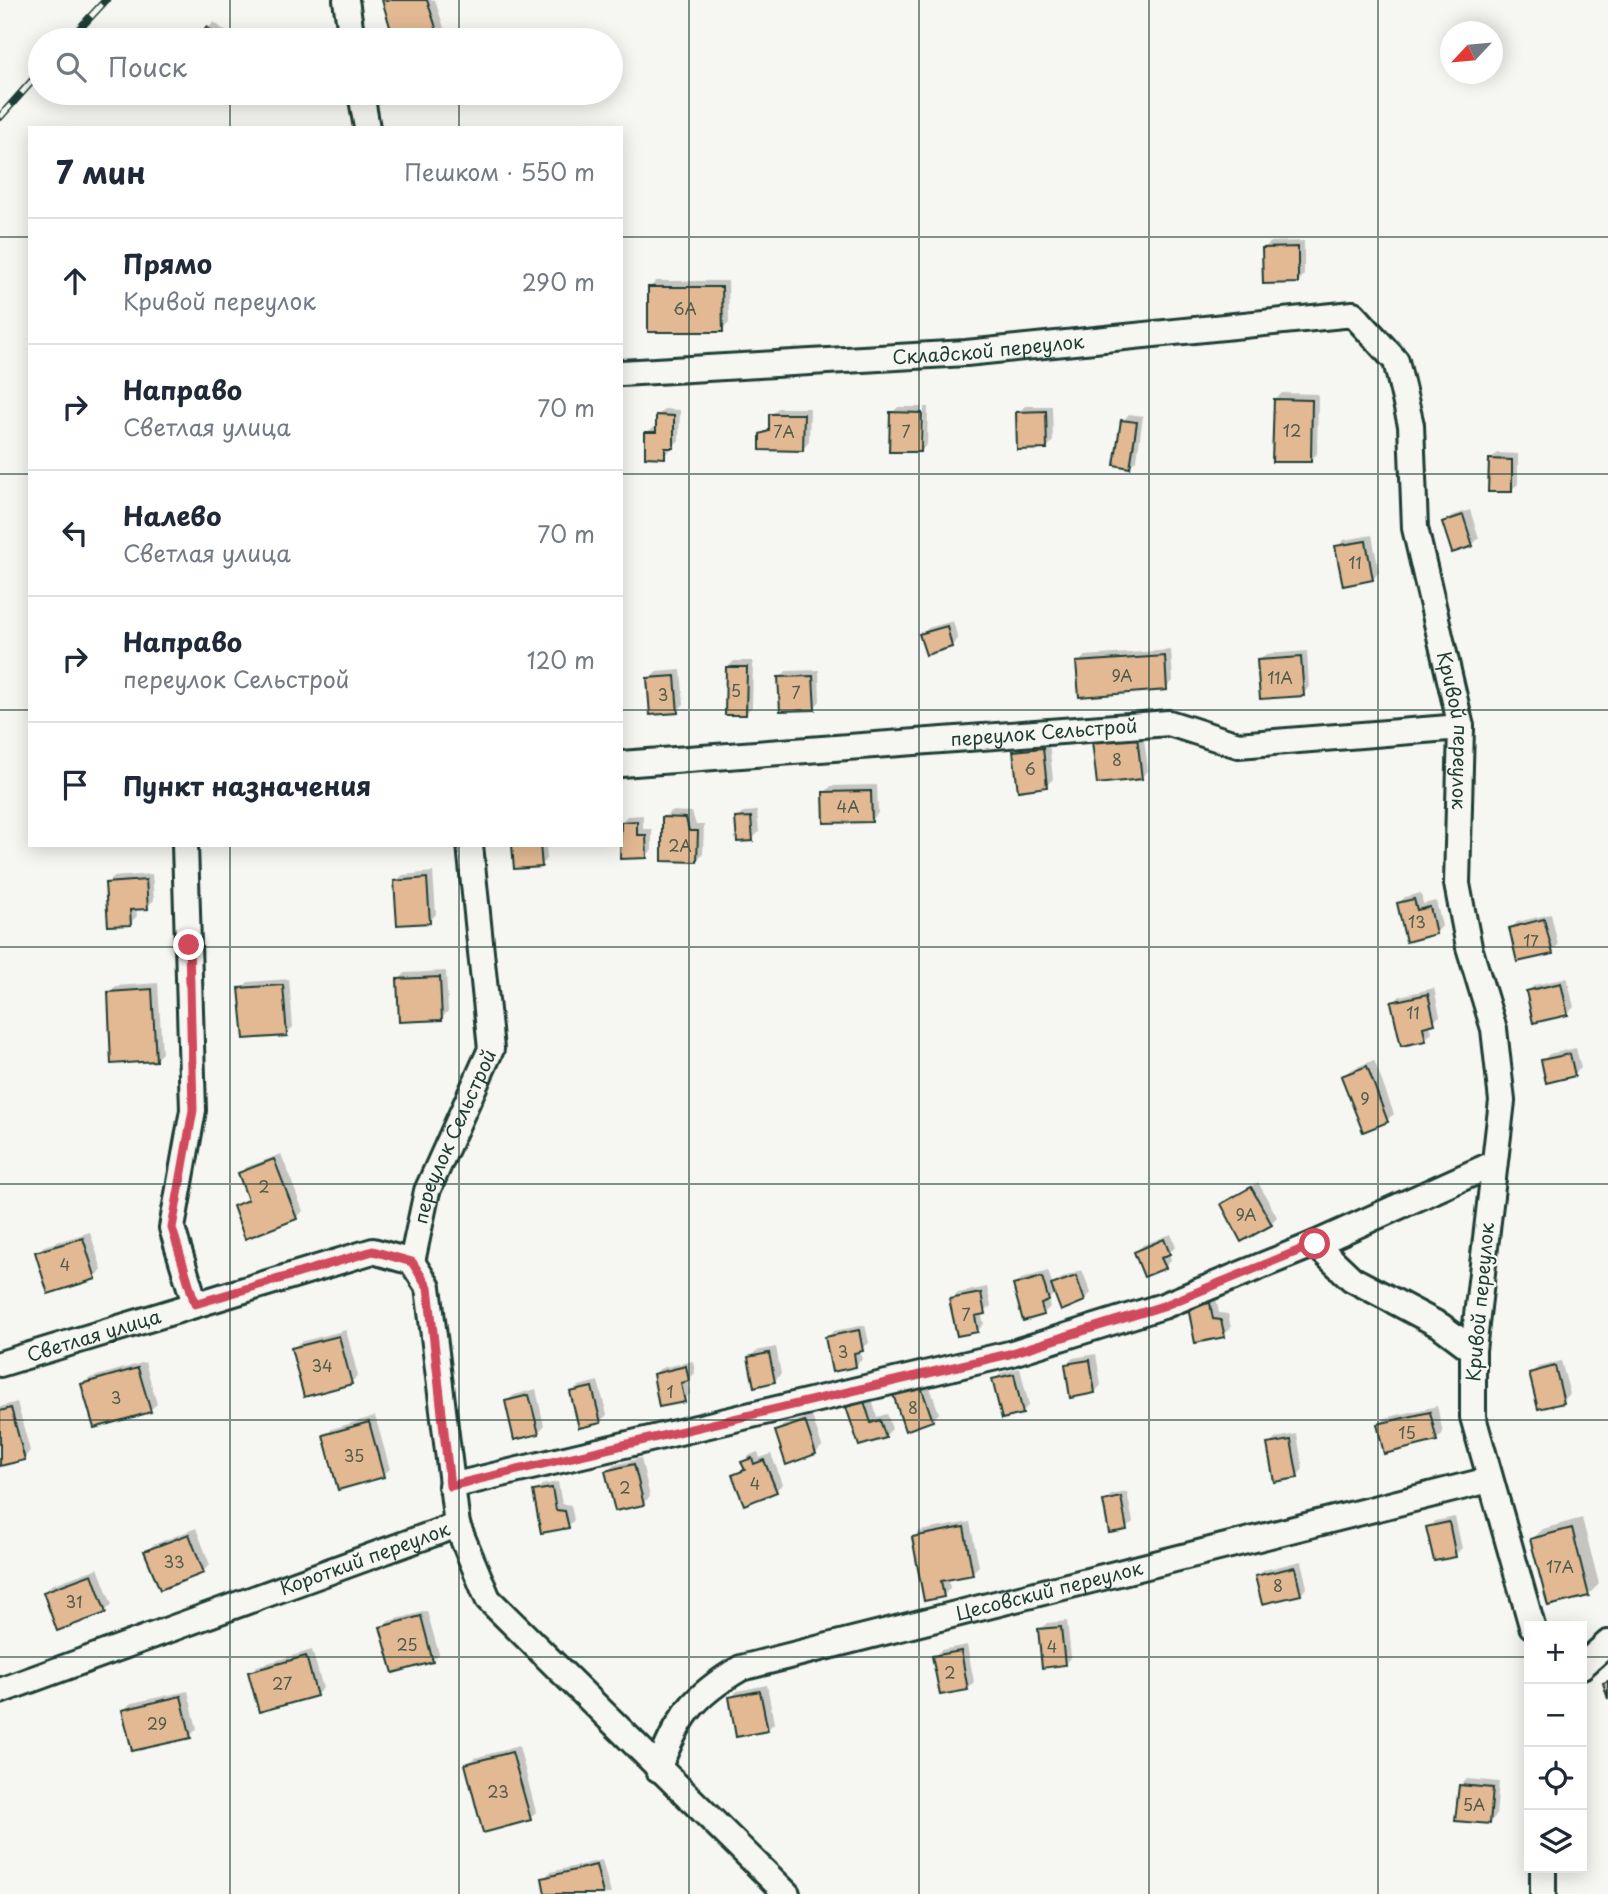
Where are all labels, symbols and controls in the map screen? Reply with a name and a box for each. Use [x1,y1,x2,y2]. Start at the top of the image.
north arrow [1440,21,1503,84]
search box [28,28,623,105]
text: Поиск [108,47,187,86]
icon: search [52,48,90,86]
text: 7 мин [56,149,146,194]
text: Пешком · 550 m [404,154,595,189]
text: Прямо [123,244,212,283]
icon: ahead [56,262,94,300]
text: 290 m [522,264,595,299]
text: Кривой переулок [123,283,316,318]
house number: 6А [673,296,697,320]
street label: Складской переулок [891,326,1086,370]
text: Направо [123,370,242,409]
icon: right [56,388,94,426]
text: 70 m [537,390,595,425]
text: Светлая улица [123,409,291,444]
house number: 12 [1283,418,1301,442]
house number: 7А [773,419,795,443]
house number: 7 [901,419,911,443]
text: Налево [123,496,221,535]
icon: left [56,514,94,552]
text: 70 m [537,516,595,551]
text: Светлая улица [123,535,291,570]
house number: 11 [1348,550,1362,574]
text: Направо [123,622,242,661]
icon: right [56,640,94,678]
text: 120 m [527,642,595,677]
street label: Кривой переулок [1431,649,1476,810]
text: переулок Сельстрой [123,661,349,696]
house number: 9А [1111,663,1133,687]
house number: 11А [1267,665,1293,689]
house number: 5 [731,678,741,702]
house number: 7 [791,680,801,704]
house number: 3 [658,682,668,706]
street label: переулок Сельстрой [949,710,1138,752]
house number: 8 [1112,747,1122,771]
house number: 6 [1024,756,1036,780]
icon: arrive [56,766,94,804]
text: Пункт назначения [123,766,371,805]
house number: 4А [837,794,859,818]
house number: 2А [668,833,692,857]
house number: 13 [1408,909,1426,933]
house number: 17 [1523,928,1539,952]
route end [173,929,204,960]
house number: 11 [1406,1000,1420,1024]
street label: переулок Сельстрой [405,1044,502,1226]
house number: 9 [1360,1086,1370,1110]
house number: 2 [258,1174,270,1198]
house number: 9А [1235,1202,1257,1226]
street label: Кривой переулок [1458,1221,1500,1383]
route start [1299,1228,1330,1259]
house number: 4 [60,1252,70,1276]
street label: Светлая улица [23,1301,164,1368]
house number: 7 [961,1302,971,1326]
house number: 3 [838,1339,848,1363]
house number: 34 [311,1353,333,1377]
house number: 1 [666,1379,674,1403]
house number: 3 [111,1385,121,1409]
house number: 8 [908,1395,918,1419]
house number: 15 [1398,1420,1416,1444]
house number: 35 [344,1443,364,1467]
house number: 4 [750,1471,760,1495]
house number: 2 [619,1475,631,1499]
street label: Короткий переулок [275,1514,454,1601]
house number: 33 [163,1549,185,1573]
street label: Цесовский переулок [952,1552,1146,1627]
house number: 17А [1546,1554,1574,1578]
house number: 8 [1273,1573,1283,1597]
house number: 31 [66,1589,82,1613]
map controls [1524,1621,1587,1873]
button: + [1524,1621,1587,1684]
house number: 25 [396,1632,418,1656]
house number: 4 [1047,1634,1057,1658]
house number: 2 [944,1660,956,1684]
house number: 27 [272,1671,292,1695]
button: − [1524,1684,1587,1747]
house number: 29 [147,1711,167,1735]
button: locate [1524,1747,1587,1810]
house number: 23 [487,1779,509,1803]
house number: 5А [1463,1792,1485,1816]
button: layers [1524,1810,1587,1873]

